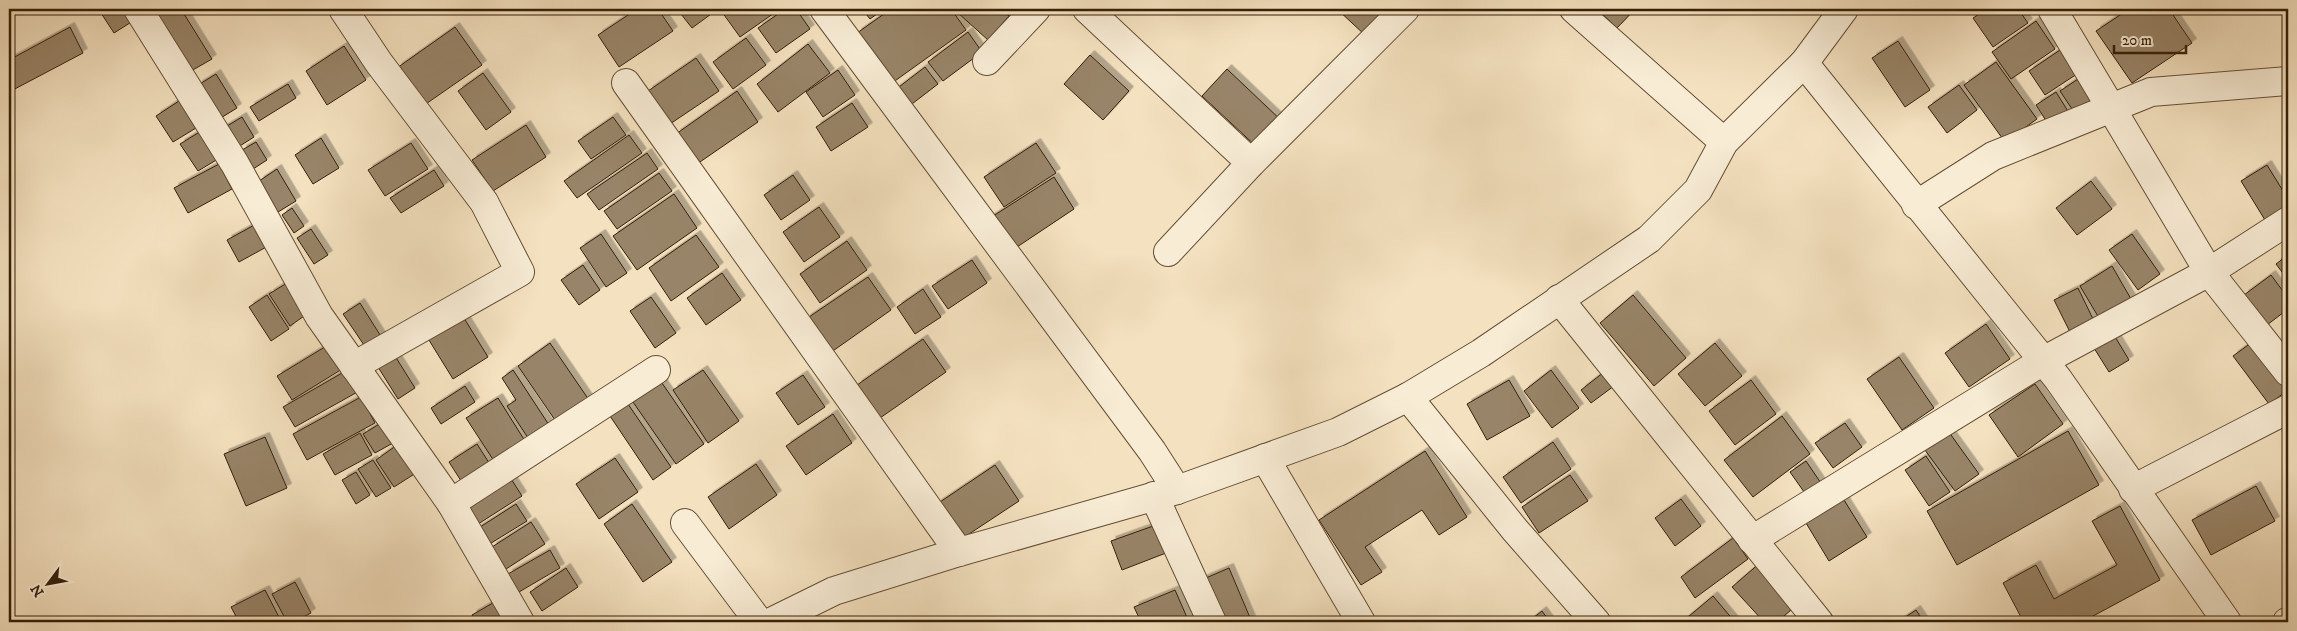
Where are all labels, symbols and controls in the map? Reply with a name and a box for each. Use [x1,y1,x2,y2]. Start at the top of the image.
scale bar [2114,22,2187,54]
text: 20 m [2122,31,2152,50]
north arrow [22,558,72,608]
text: N [27,580,49,600]

